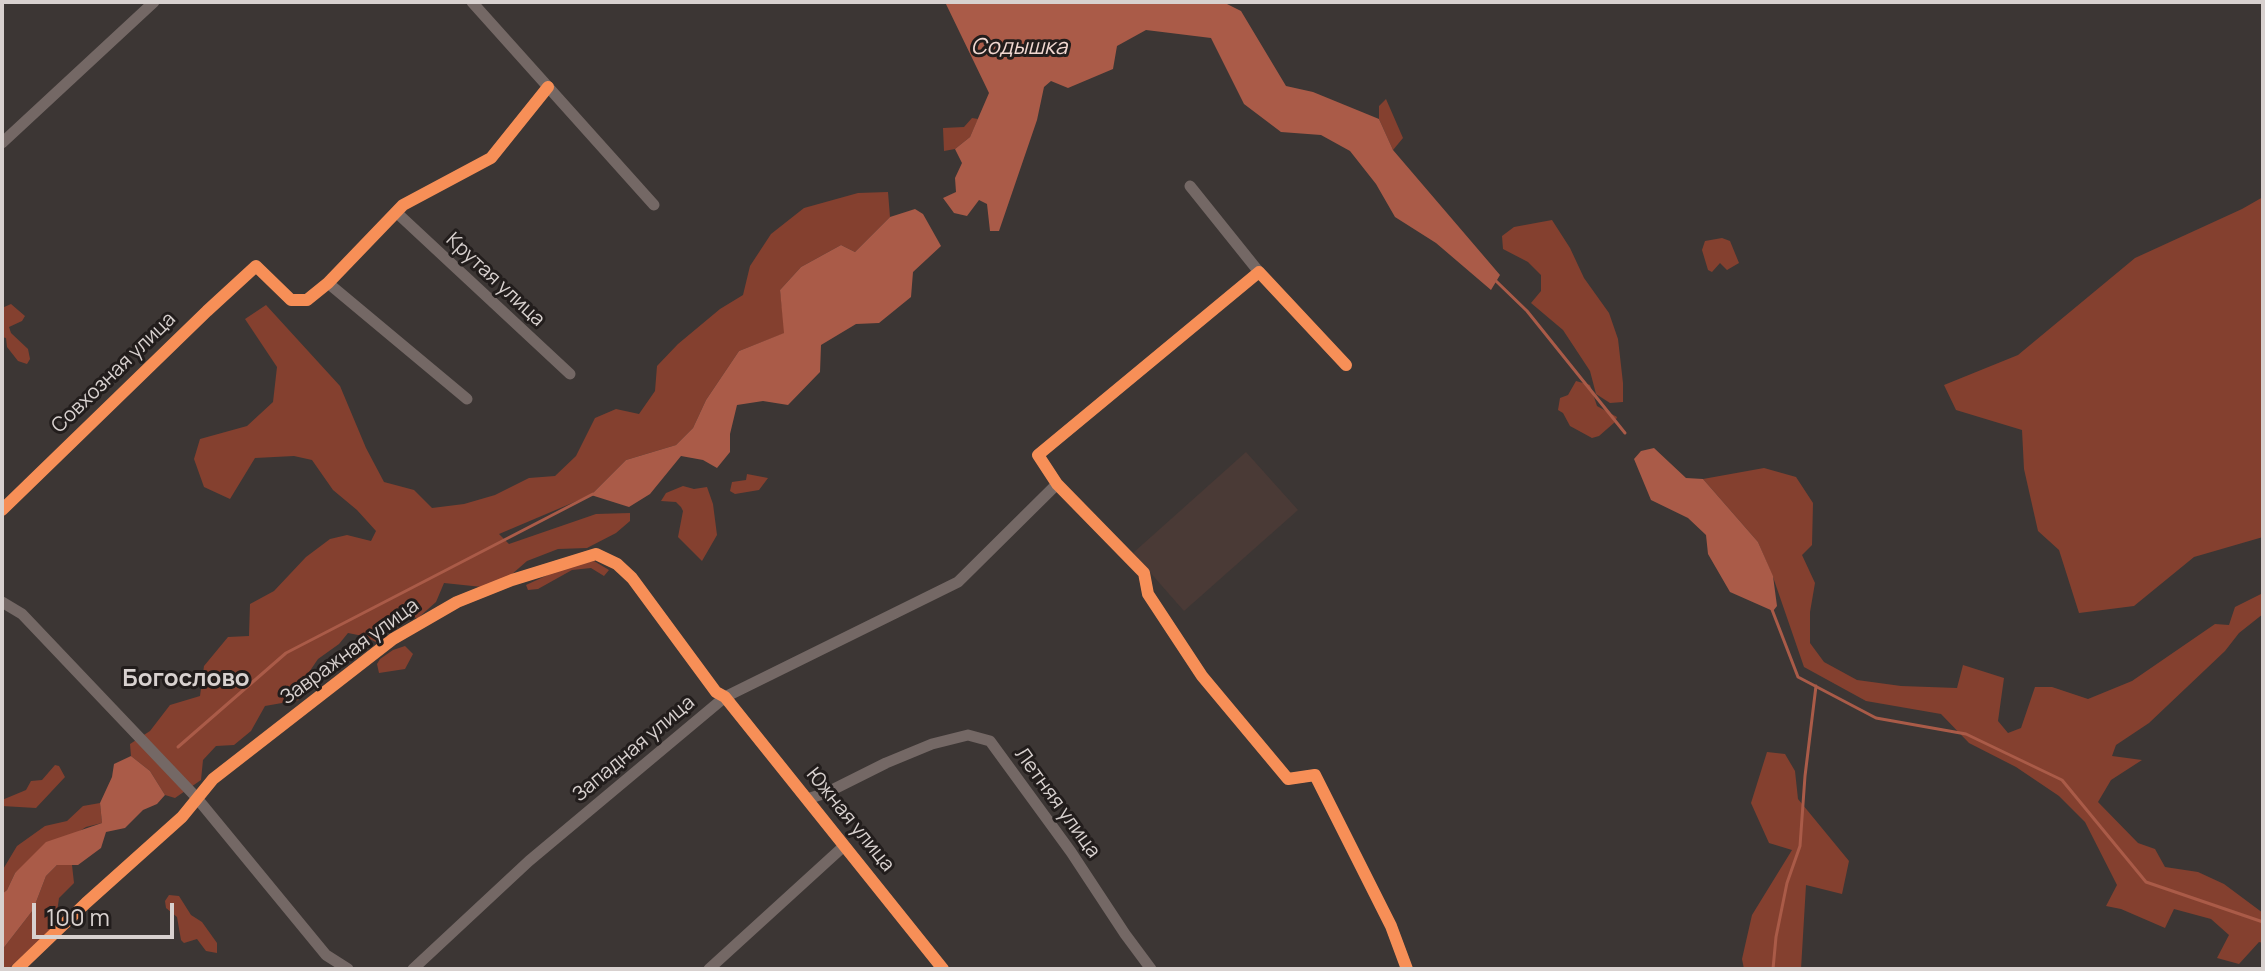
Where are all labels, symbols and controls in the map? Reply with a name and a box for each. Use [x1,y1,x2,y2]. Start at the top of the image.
water label: Содышка [971,35,1067,61]
street label: Крутая улица [441,228,549,332]
street label: Совхозная улица [47,308,181,438]
street label: Завражная улица [276,594,424,710]
district label: Богослово [122,665,250,693]
street label: Западная улица [568,691,700,807]
street label: Летняя улица [1009,743,1105,863]
street label: Южная улица [801,763,899,877]
scale bar [36,887,178,937]
text: 100 m [46,900,110,933]

